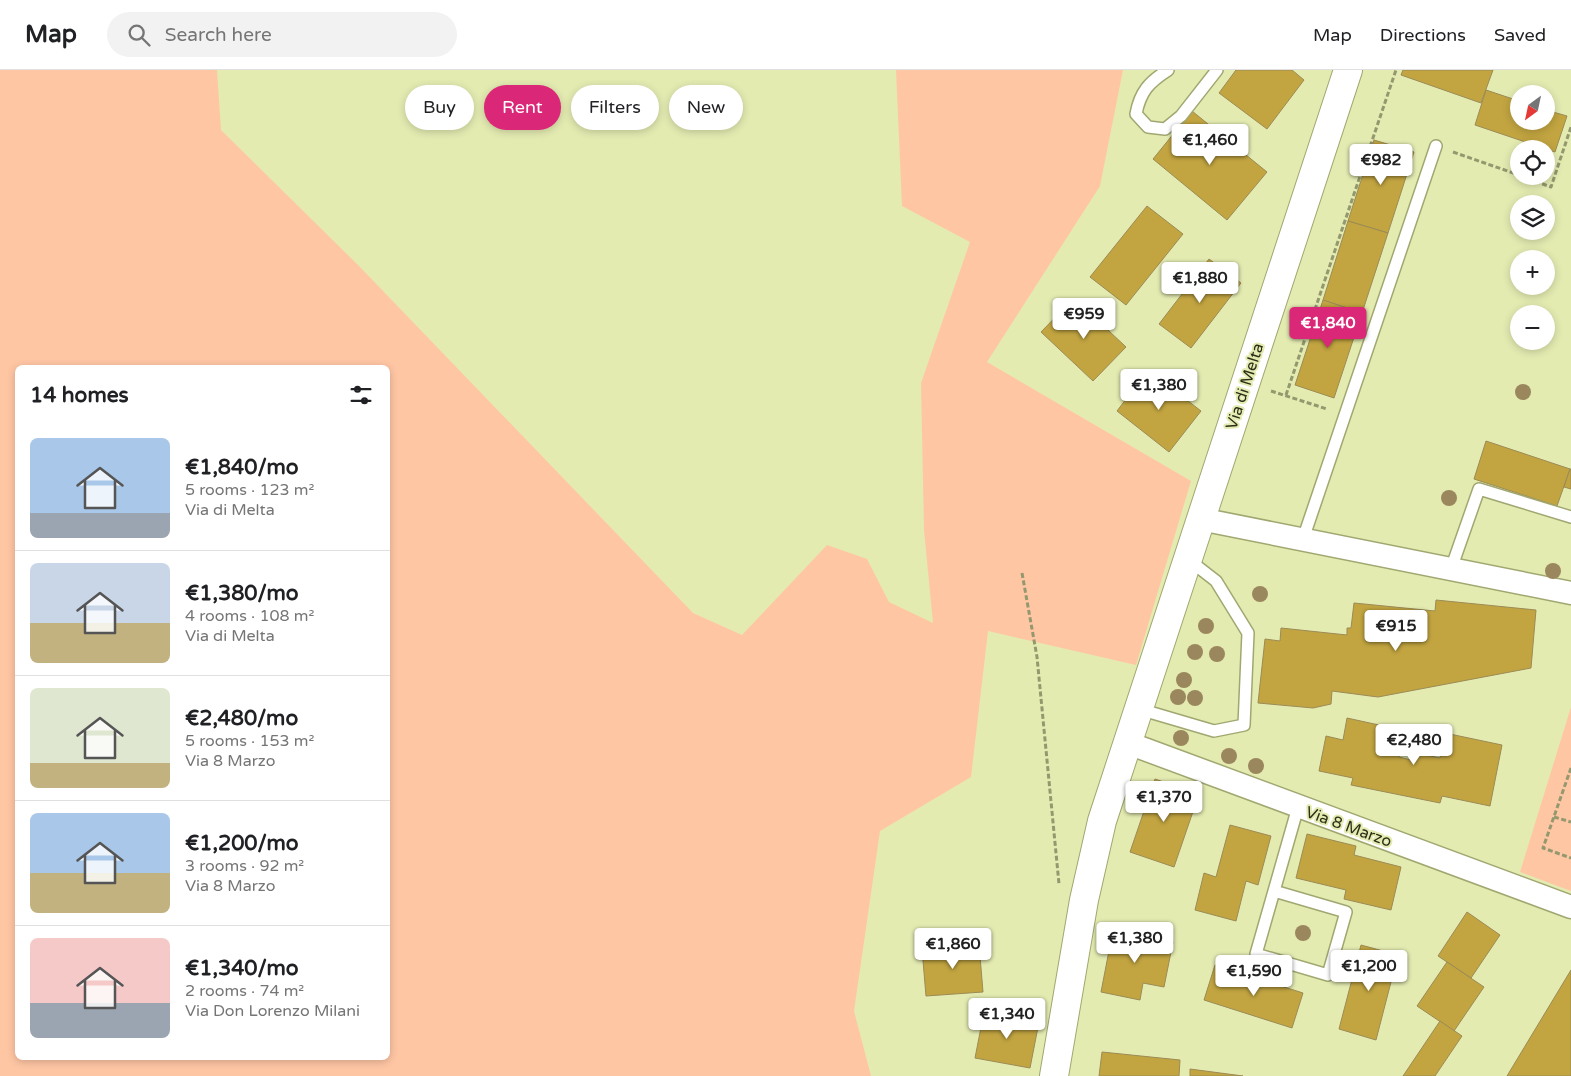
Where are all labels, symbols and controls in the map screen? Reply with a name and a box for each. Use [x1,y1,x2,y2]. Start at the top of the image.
search box [107,12,457,57]
text: Map [25,20,77,49]
icon: search [125,21,153,49]
text: Search here [165,24,272,46]
text: Map [1313,24,1352,46]
text: Directions [1380,24,1466,46]
text: Saved [1494,24,1546,46]
chip: Buy [405,85,474,130]
chip: Rent [484,85,561,130]
chip: Filters [571,85,659,130]
chip: New [669,85,743,130]
north arrow [1510,85,1555,130]
map controls [1510,85,1555,350]
pin: €1,460 [1169,124,1251,166]
text: €1,460 [1183,130,1237,150]
button: locate [1510,140,1555,185]
pin: €982 [1351,144,1411,186]
text: €982 [1360,150,1402,170]
button: layers [1510,195,1555,240]
button: + [1510,250,1555,295]
pin: €1,880 [1159,262,1241,304]
text: €1,880 [1172,268,1228,288]
pin: €959 [1054,298,1114,340]
text: €959 [1063,304,1105,324]
button: − [1510,305,1555,350]
pin: €1,840 [1287,306,1369,349]
text: €1,840 [1300,313,1356,333]
street label: Via di Melta [1222,341,1268,432]
pin: €1,380 [1118,368,1200,411]
text: €1,380 [1131,375,1187,395]
icon: filters [347,381,375,409]
text: 14 homes [30,383,129,408]
text: €1,840/mo [185,455,298,480]
icon: home [70,458,130,518]
text: 5 rooms · 123 m² [185,480,314,500]
text: Via di Melta [185,500,275,520]
text: €1,380/mo [185,581,299,606]
icon: home [70,583,130,643]
text: 4 rooms · 108 m² [185,606,314,626]
pin: €915 [1366,610,1426,652]
text: €915 [1375,616,1417,636]
text: Via di Melta [185,626,275,646]
text: €2,480/mo [185,706,298,731]
icon: home [70,708,130,768]
pin: €2,480 [1373,724,1455,766]
text: €2,480 [1387,730,1441,750]
text: 5 rooms · 153 m² [185,731,314,751]
text: Via 8 Marzo [185,751,276,771]
pin: €1,370 [1123,780,1205,823]
text: €1,370 [1136,787,1192,807]
street label: Via 8 Marzo [1303,802,1395,852]
text: €1,200/mo [185,831,299,856]
icon: home [70,833,130,893]
text: 3 rooms · 92 m² [185,856,304,876]
text: Via 8 Marzo [185,876,276,896]
pin: €1,380 [1094,922,1176,964]
pin: €1,860 [912,928,994,970]
text: €1,380 [1107,928,1163,948]
text: €1,860 [925,934,981,954]
pin: €1,200 [1328,950,1410,992]
pin: €1,590 [1213,954,1295,997]
text: €1,340/mo [185,956,299,981]
text: €1,200 [1341,956,1397,976]
icon: home [70,958,130,1018]
text: €1,590 [1226,961,1282,981]
text: 2 rooms · 74 m² [185,981,304,1001]
pin: €1,340 [966,998,1048,1040]
text: Via Don Lorenzo Milani [185,1001,360,1021]
text: €1,340 [979,1004,1035,1024]

